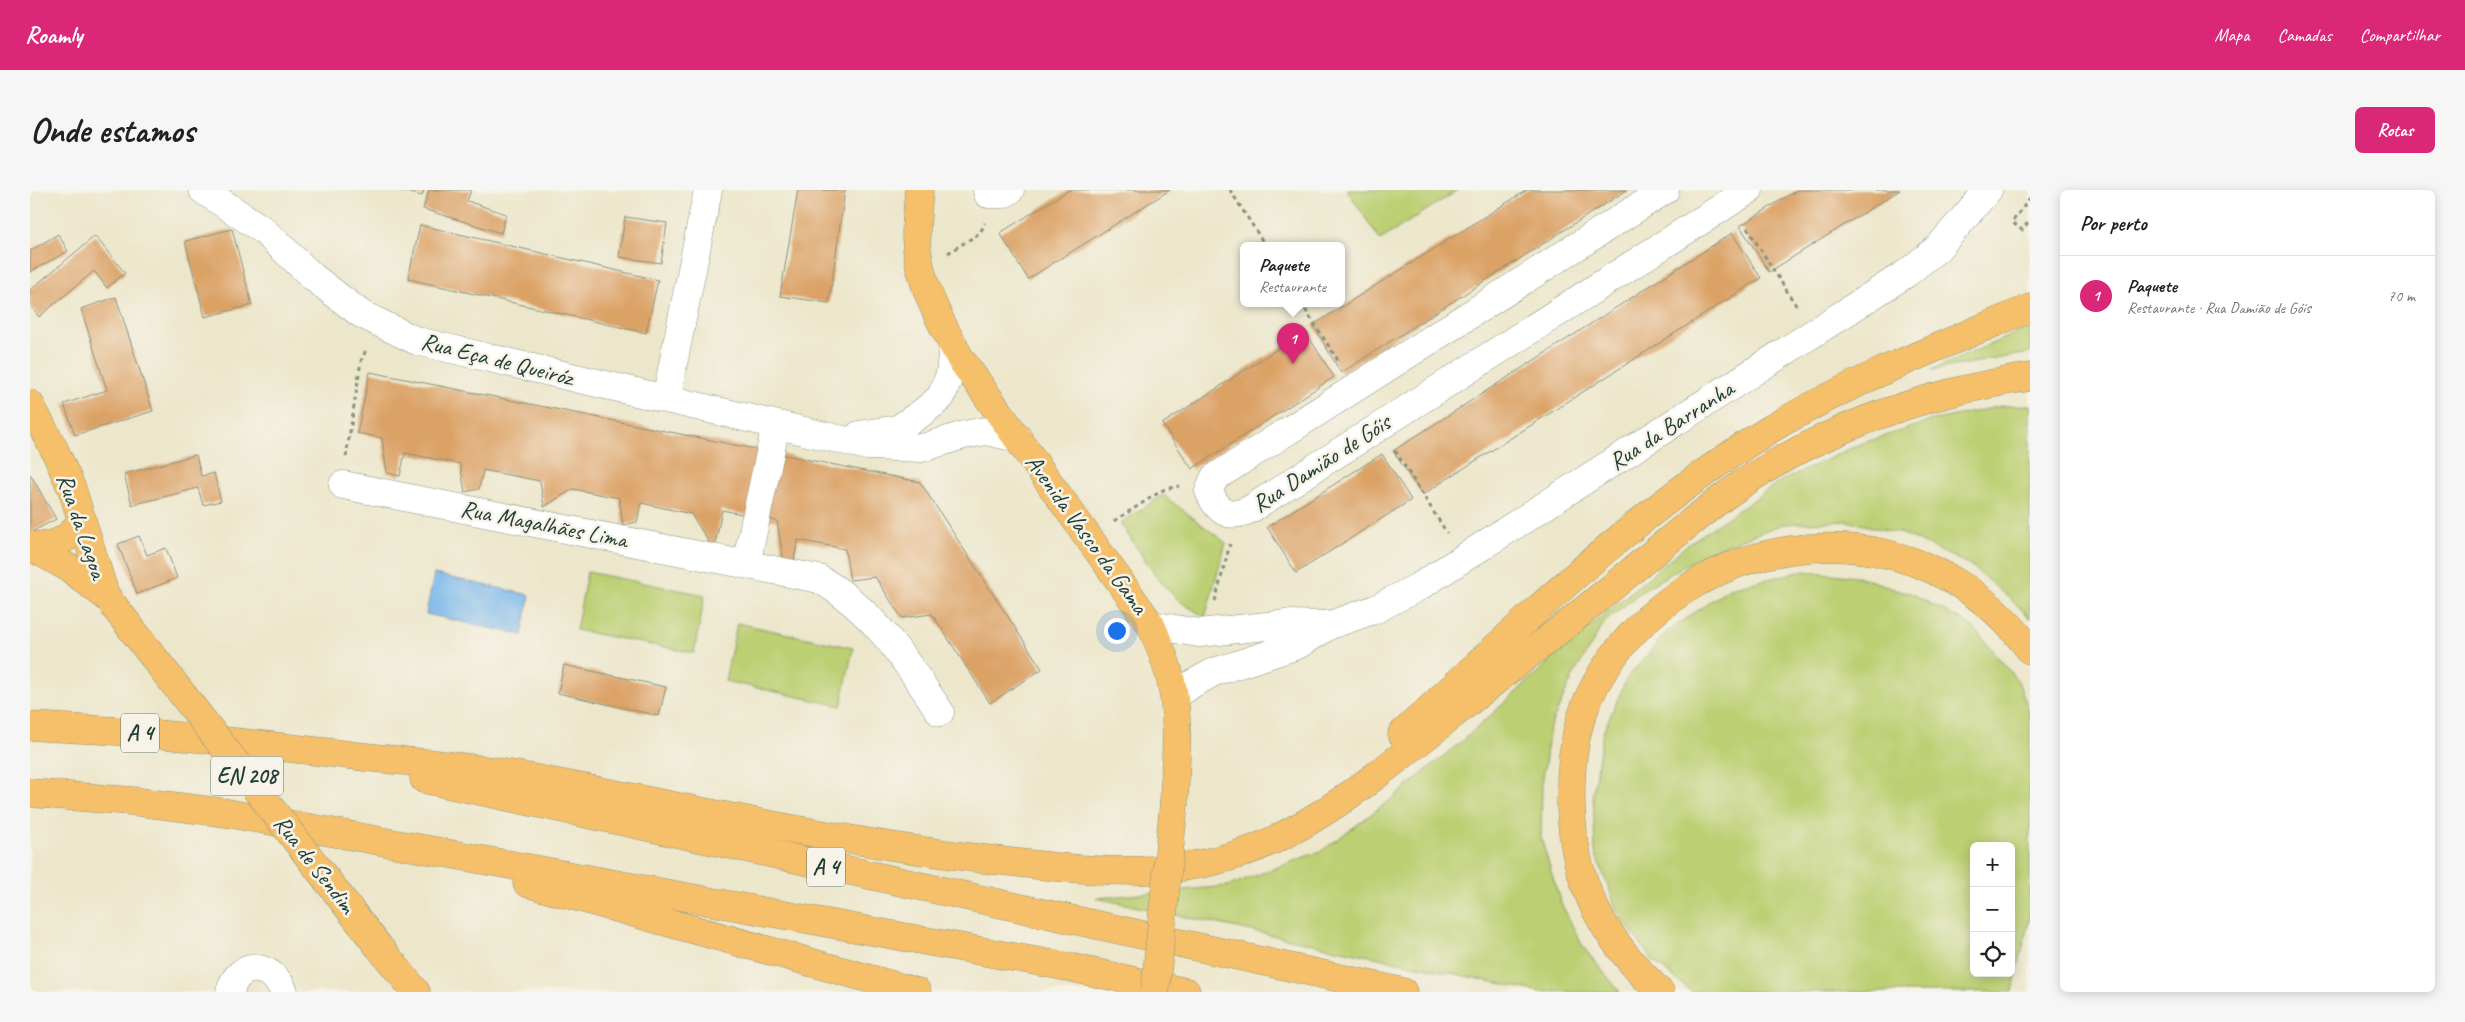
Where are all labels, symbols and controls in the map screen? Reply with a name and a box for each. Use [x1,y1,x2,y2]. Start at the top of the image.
text: Roamly [25,20,82,50]
text: Mapa [2215,24,2249,46]
text: Camadas [2277,24,2332,46]
text: Compartilhar [2360,24,2440,46]
button: Rotas [2355,107,2435,153]
text: Onde estamos [30,108,195,153]
text: Por perto [2080,210,2147,236]
popup [1240,242,1345,307]
text: Paquete [1259,253,1309,277]
text: Paquete [2127,274,2177,298]
text: Restaurante [1259,277,1326,297]
text: 1 [2092,286,2100,306]
text: 70 m [2388,286,2415,306]
text: Restaurante · Rua Damião de Góis [2127,298,2311,318]
pin: 1 [1277,323,1309,364]
street label: Rua Eça de Queiróz [418,326,578,393]
street label: Rua da Barranha [1603,372,1741,477]
street label: Rua Damião de Góis [1246,406,1398,519]
street label: Avenida Vasco da Gama [1019,448,1156,621]
street label: Rua da Lagoa [50,470,115,585]
street label: Rua Magalhães Lima [458,493,632,555]
your location [1104,618,1130,644]
road number: A 4 [121,714,159,752]
road number: EN 208 [211,756,283,796]
street label: Rua de Sendim [267,809,364,921]
map controls [1970,842,2015,977]
button: + [1970,842,2015,887]
road number: A 4 [807,848,845,886]
button: − [1970,887,2015,932]
button: locate [1970,932,2015,977]

